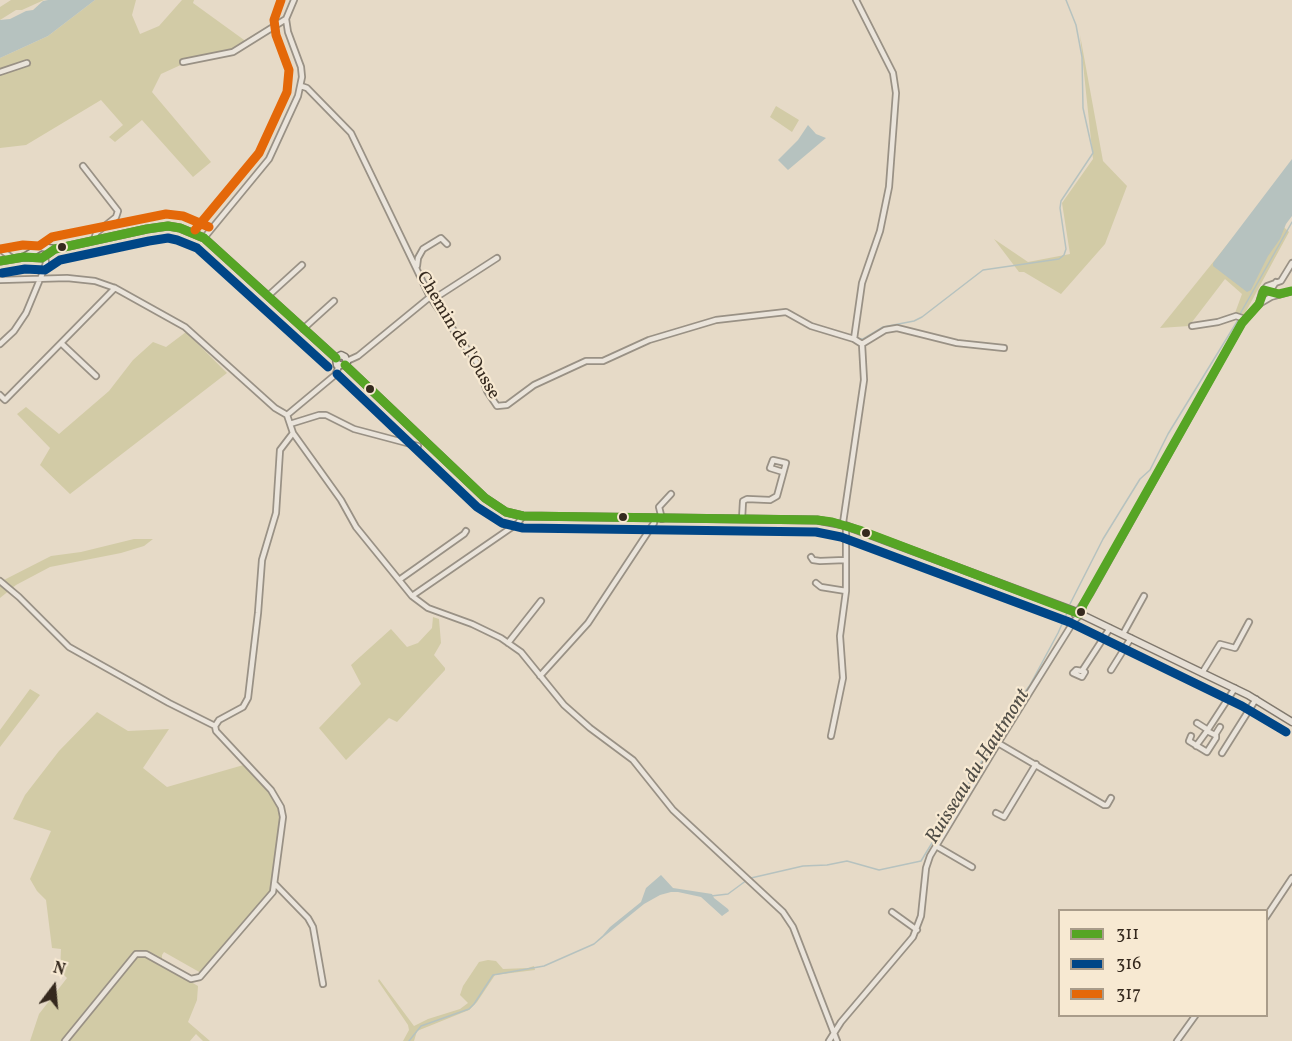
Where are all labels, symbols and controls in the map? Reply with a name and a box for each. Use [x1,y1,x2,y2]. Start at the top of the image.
unlabelled marker [56,241,68,253]
street label: Chemin de l'Ousse [410,268,504,404]
unlabelled marker [364,383,376,395]
unlabelled marker [617,511,629,523]
unlabelled marker [860,527,872,539]
unlabelled marker [1075,606,1087,618]
water label: Ruisseau du Hautmont [922,685,1036,849]
legend [1058,909,1268,1017]
text: 311 [1116,922,1139,947]
text: 316 [1116,952,1141,977]
north arrow [24,957,84,1017]
text: N [50,958,68,982]
text: 317 [1116,982,1141,1007]

